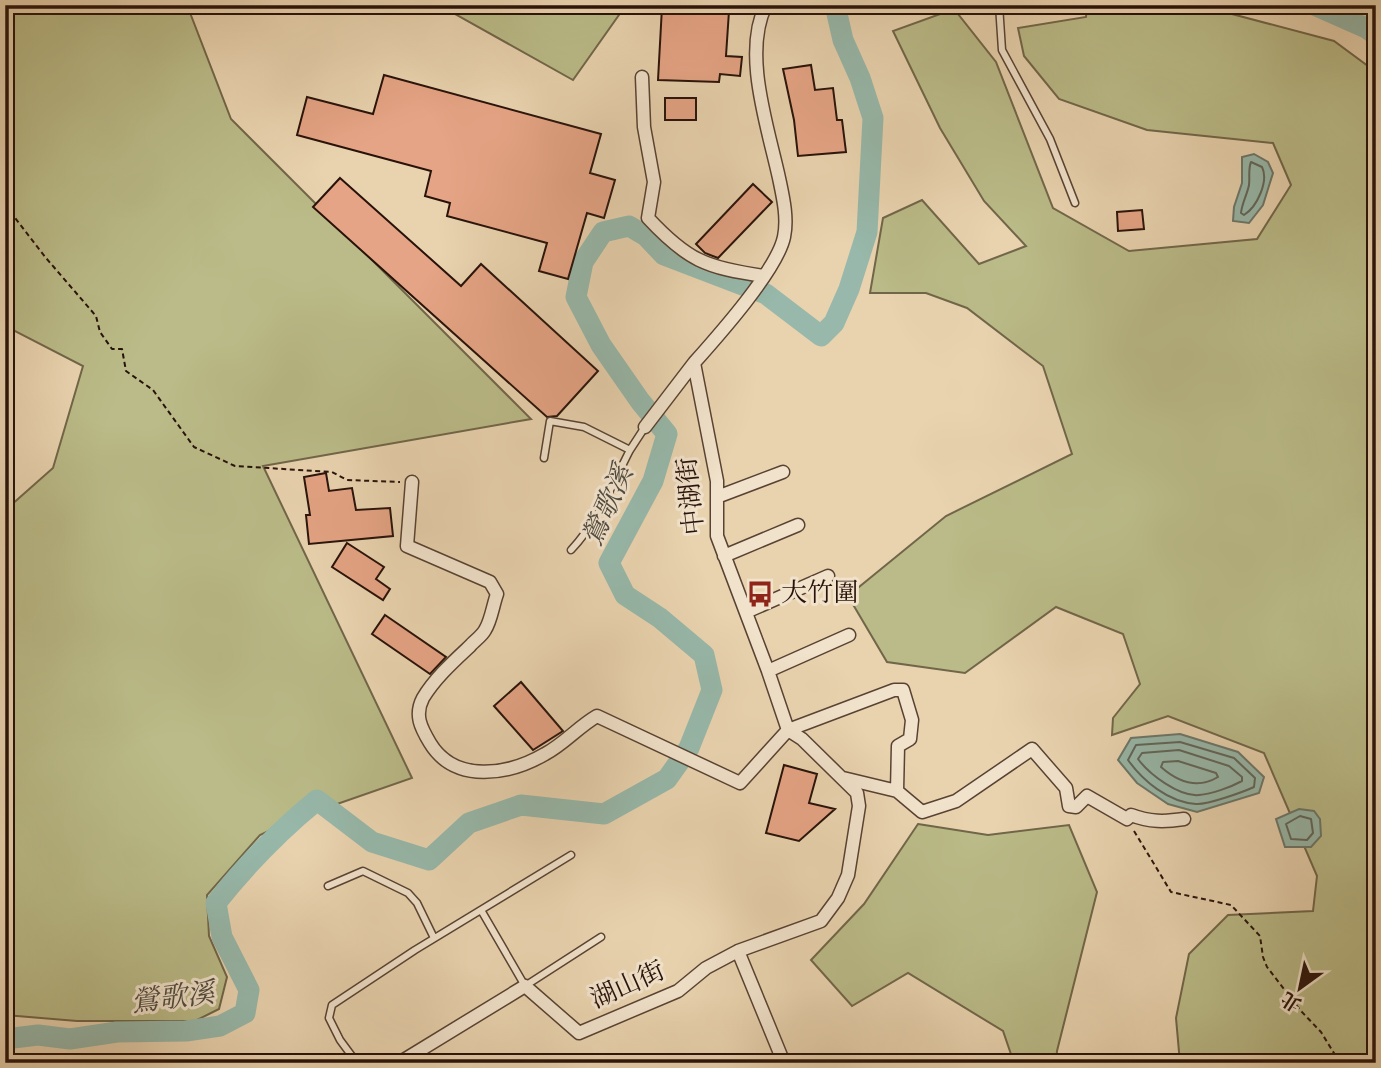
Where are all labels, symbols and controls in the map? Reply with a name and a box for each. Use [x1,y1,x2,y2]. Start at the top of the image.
street label: 中湖街 [670,455,714,537]
water label: 鶯歌溪 [574,457,645,552]
place label: 大竹圍 [781,576,859,612]
bus stop icon: 大竹圍 [745,579,775,609]
north arrow [1266,953,1336,1023]
street label: 湖山街 [585,954,671,1018]
water label: 鶯歌溪 [129,974,220,1023]
text: 北 [1277,984,1307,1017]

